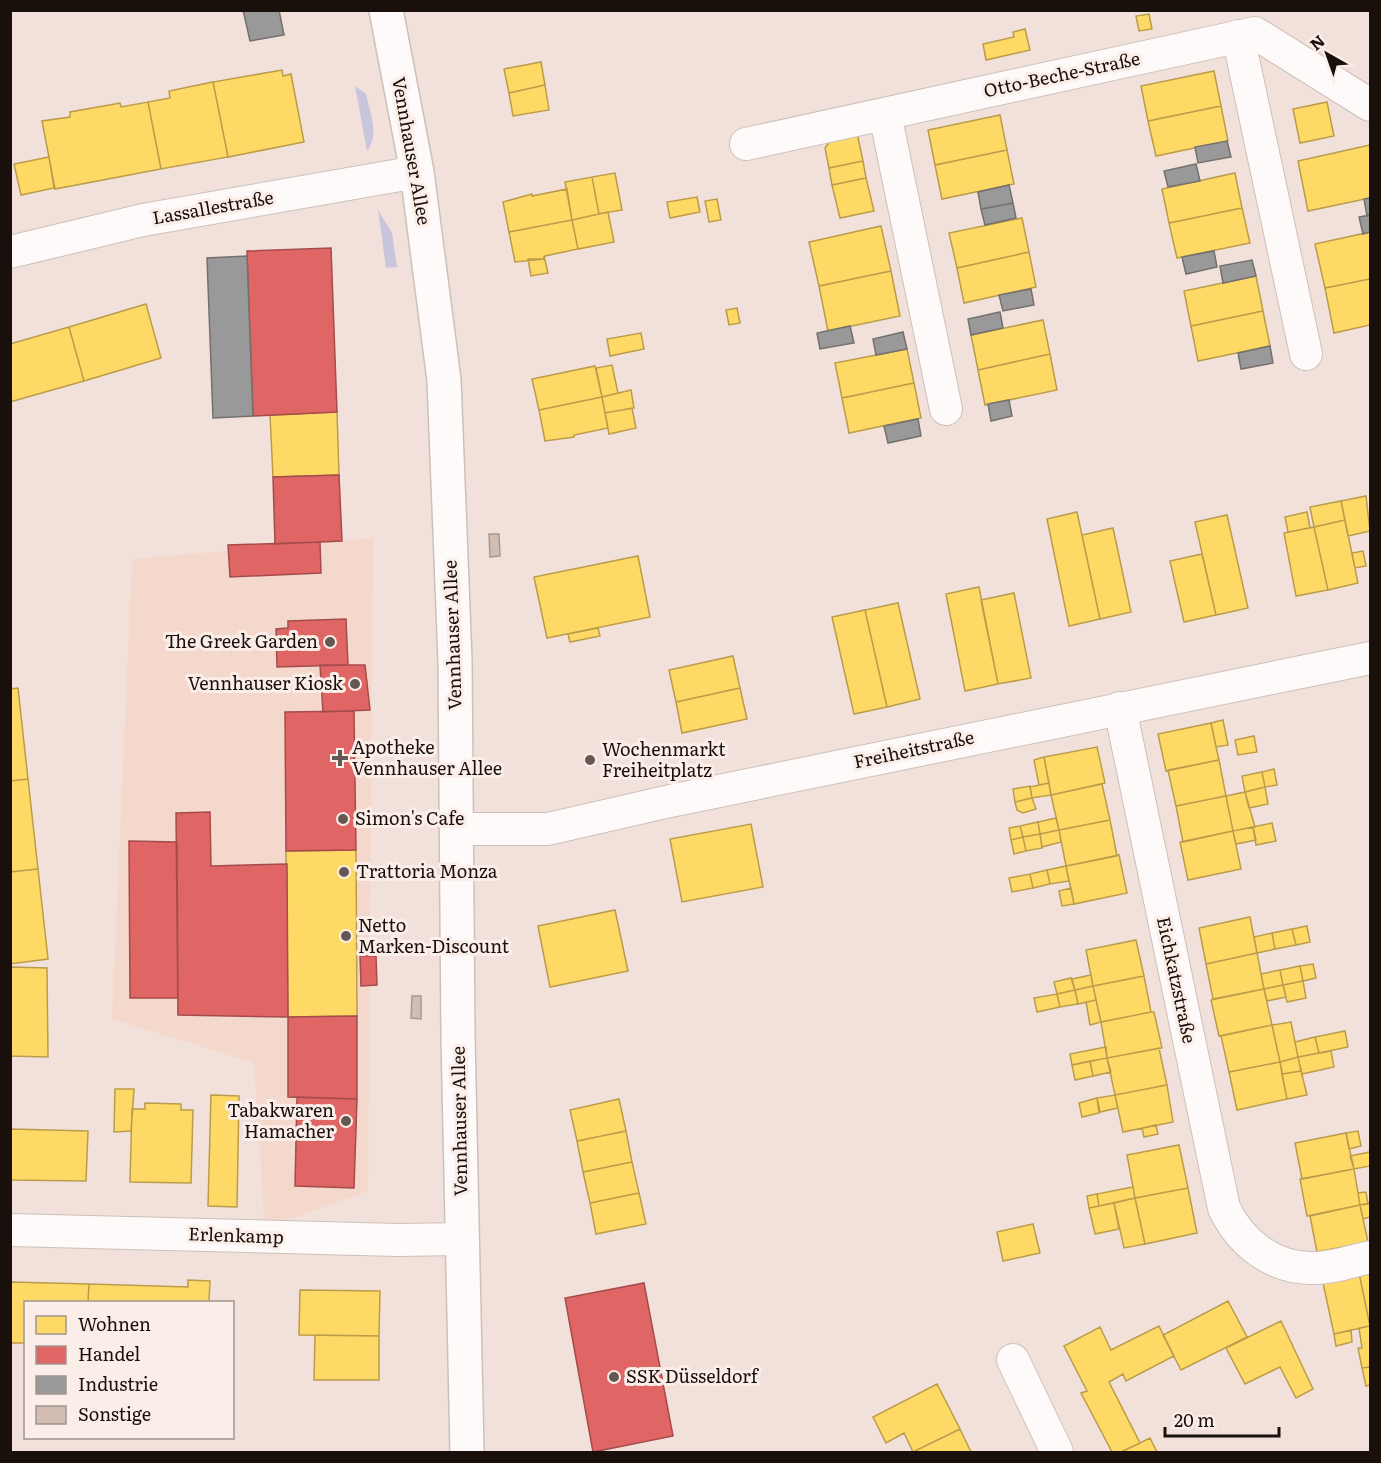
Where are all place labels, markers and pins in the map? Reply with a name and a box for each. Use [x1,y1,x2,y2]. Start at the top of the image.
place label: The Greek Garden [165,627,318,654]
marker: The Greek Garden [323,635,337,649]
place label: Vennhauser Kiosk [188,669,344,696]
marker: Vennhauser Kiosk [348,677,362,691]
place label: Apotheke Vennhauser Allee [352,733,502,781]
place label: Wochenmarkt Freiheitplatz [602,735,726,783]
marker: Apotheke Vennhauser Allee [333,751,347,765]
marker: Wochenmarkt Freiheitplatz [583,753,597,767]
place label: Simon's Cafe [355,804,464,831]
marker: Simon's Cafe [336,812,350,826]
place label: Trattoria Monza [356,857,498,884]
marker: Trattoria Monza [337,865,351,879]
place label: Netto Marken-Discount [358,911,510,959]
marker: Netto Marken-Discount [339,929,353,943]
place label: Tabakwaren Hamacher [227,1096,334,1144]
marker: Tabakwaren Hamacher [339,1114,353,1128]
place label: SSK Düsseldorf [626,1362,760,1389]
marker: SSK Düsseldorf [607,1370,621,1384]

